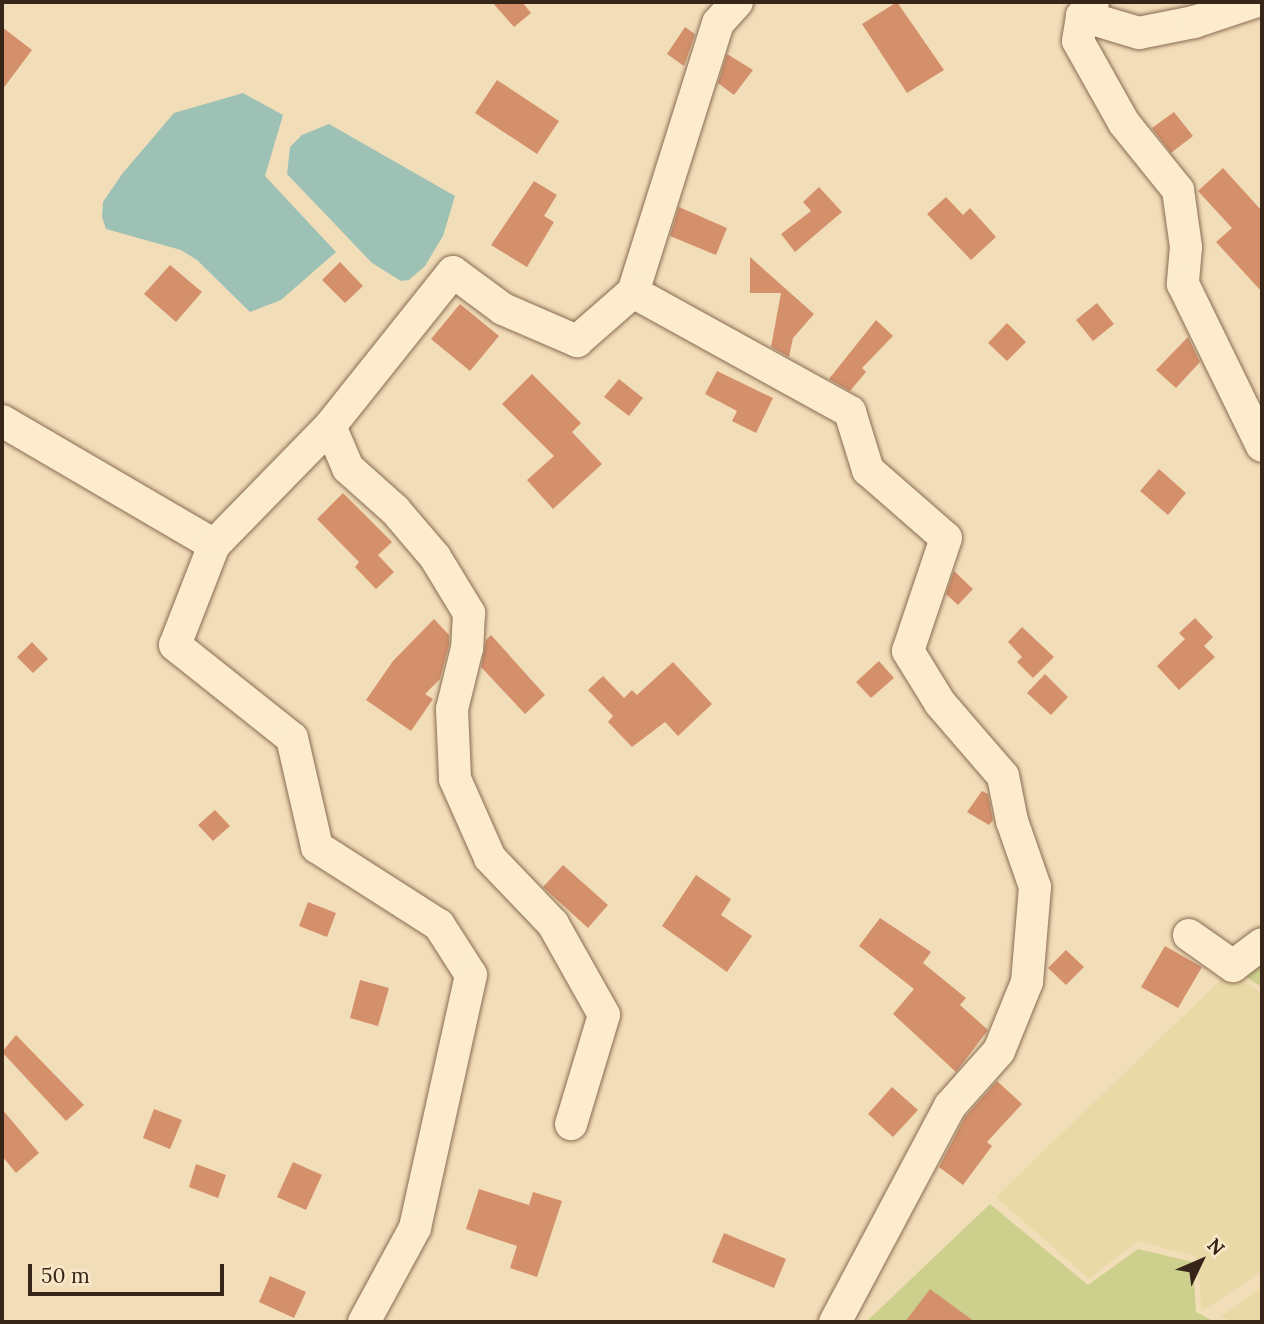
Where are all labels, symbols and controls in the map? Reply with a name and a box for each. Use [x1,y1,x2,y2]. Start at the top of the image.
north arrow [1166,1226,1236,1296]
text: N [1202,1233,1230,1260]
scale bar [32,1250,228,1294]
text: 50 m [41,1262,90,1289]

